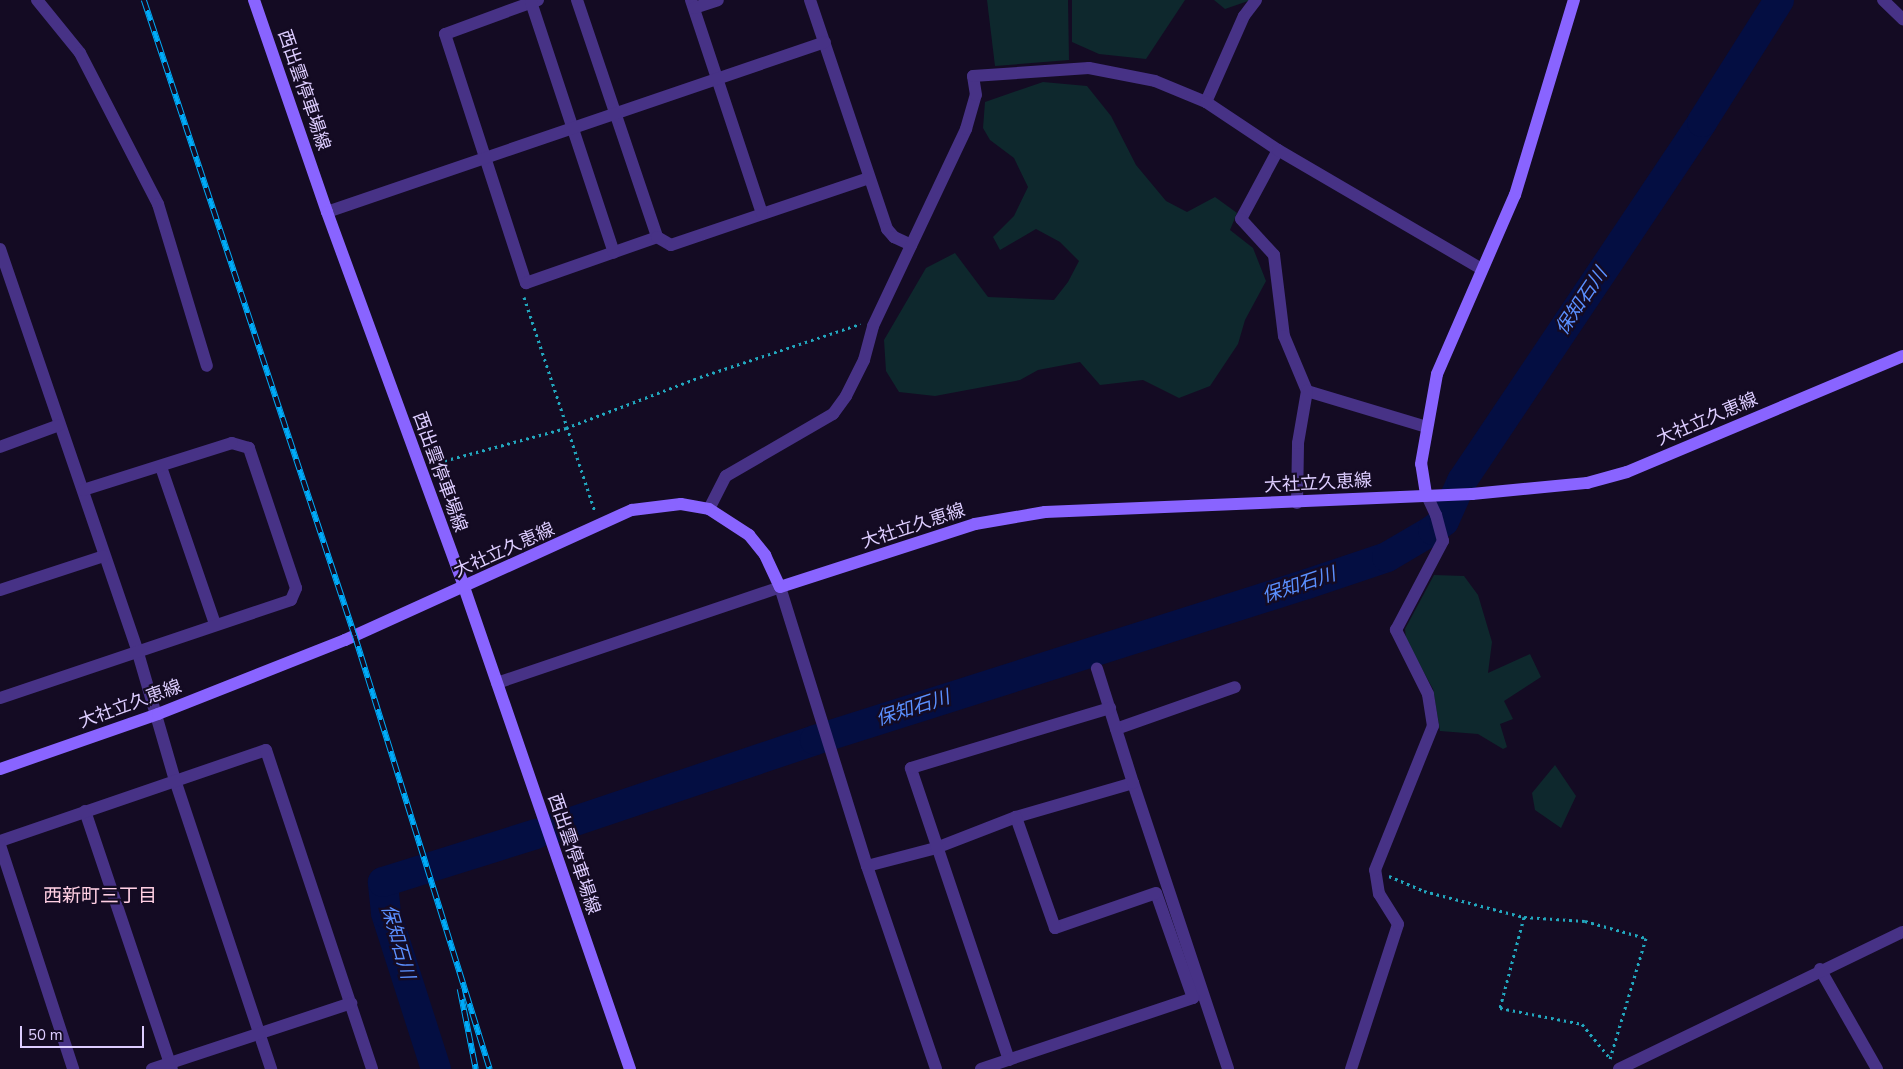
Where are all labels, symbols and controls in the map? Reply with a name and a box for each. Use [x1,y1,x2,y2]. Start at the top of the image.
street label: 西出雲停車場線 [273,27,335,153]
water label: 保知石川 [1551,264,1613,340]
street label: 大社立久恵線 [1653,388,1761,450]
street label: 西出雲停車場線 [408,409,472,535]
street label: 大社立久恵線 [1264,469,1372,497]
street label: 大社立久恵線 [858,499,968,553]
street label: 大社立久恵線 [450,518,558,582]
water label: 保知石川 [1259,563,1339,609]
street label: 大社立久恵線 [76,675,184,733]
water label: 保知石川 [873,686,953,732]
street label: 西出雲停車場線 [543,791,605,917]
district label: 西新町三丁目 [43,886,157,908]
water label: 保知石川 [376,902,418,982]
scale bar [22,1016,146,1048]
text: 50 m [28,1025,63,1045]

